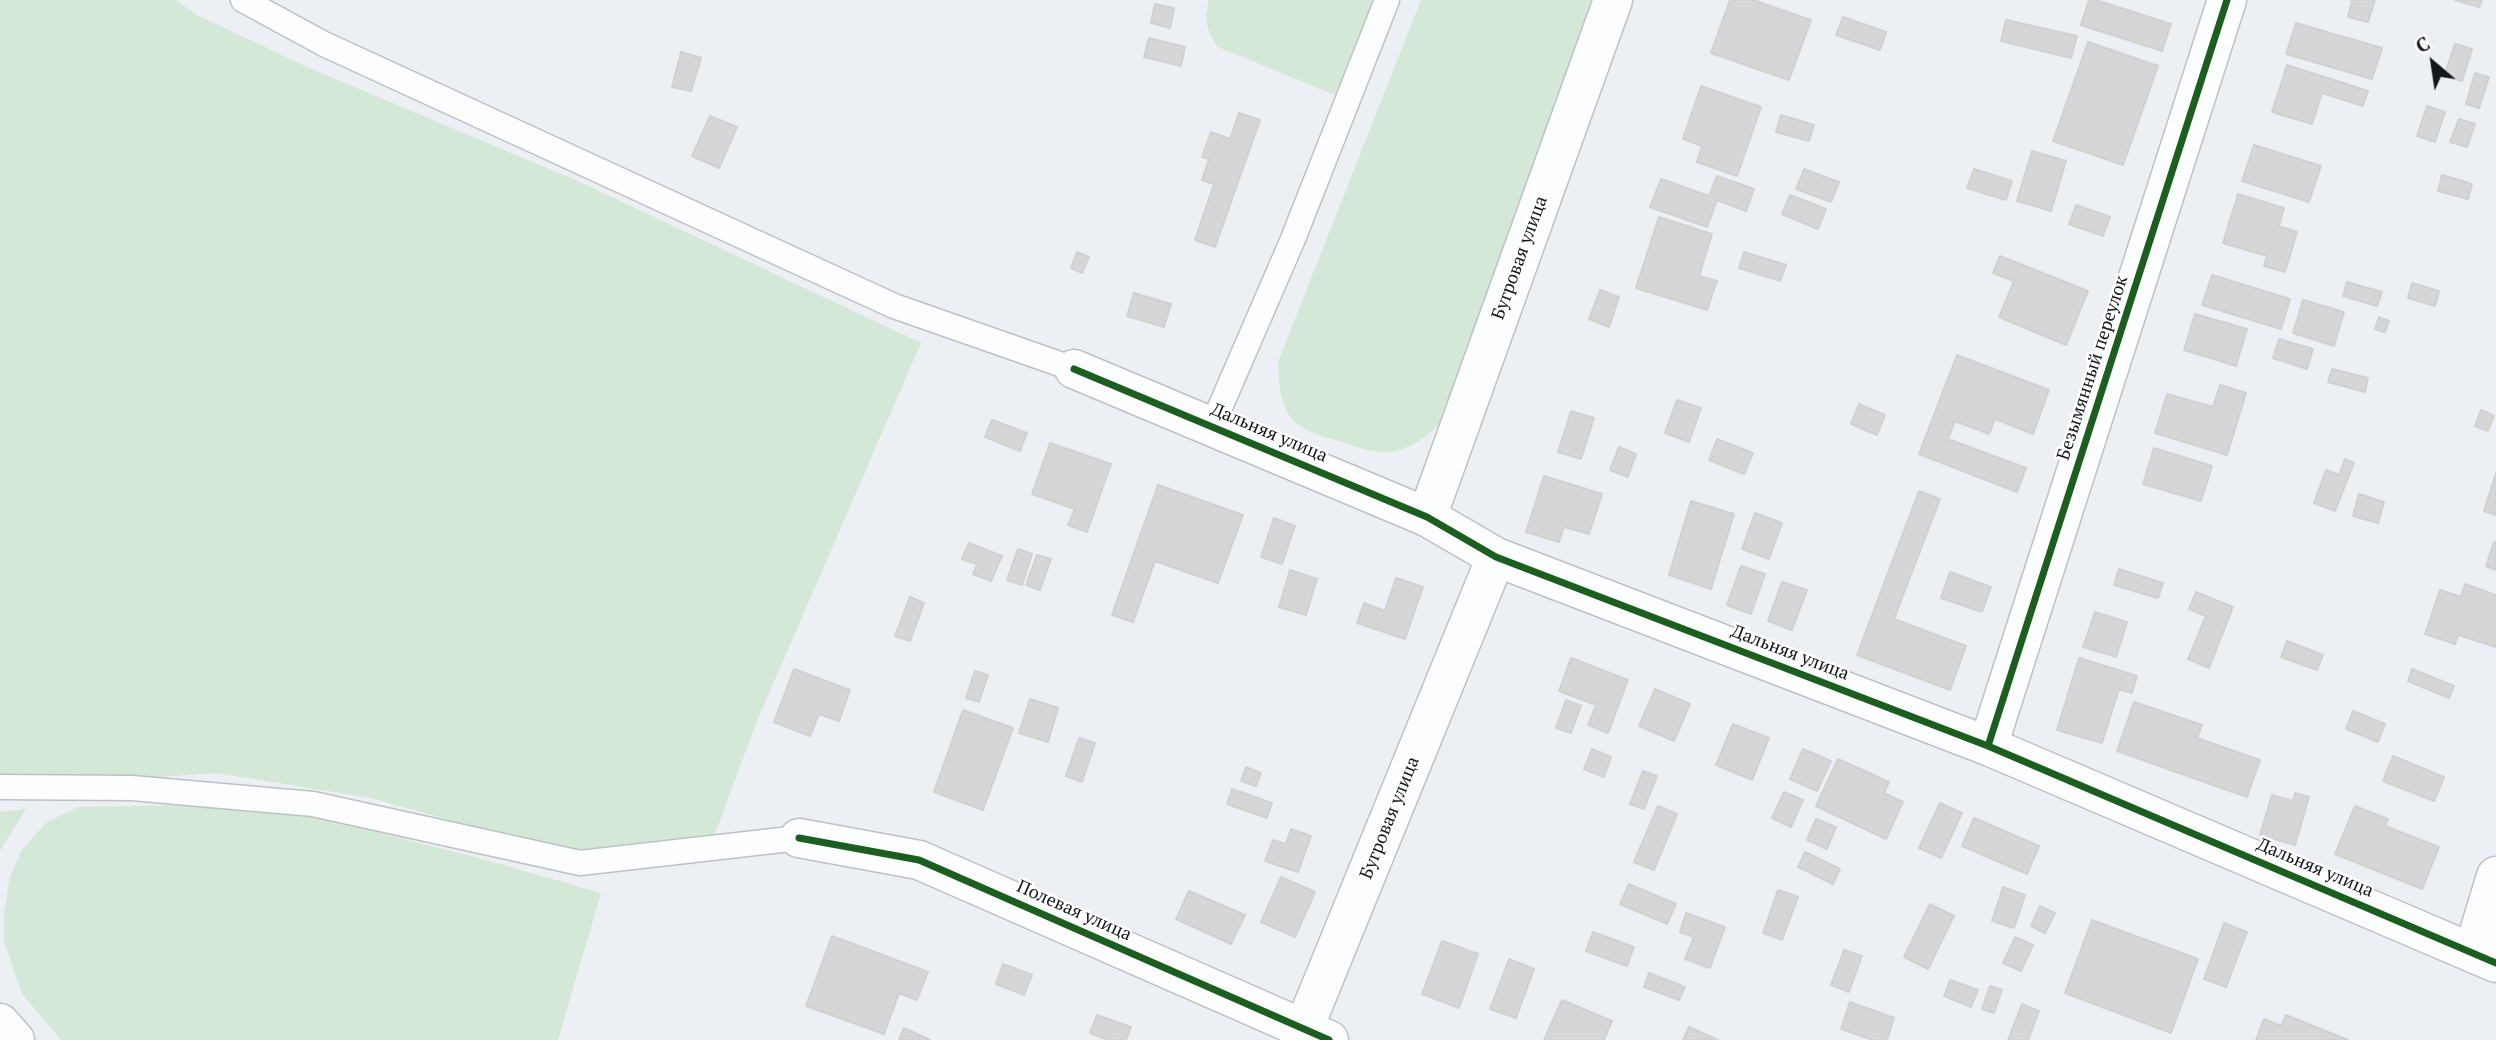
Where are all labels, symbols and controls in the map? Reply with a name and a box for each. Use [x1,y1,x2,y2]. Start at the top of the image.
north arrow [2398,28,2468,98]
text: С [2411,30,2434,58]
street label: Бугровая улица [1488,193,1552,323]
street label: Безымянный переулок [2053,273,2133,463]
street label: Дальняя улица [1208,399,1330,467]
street label: Дальняя улица [1728,621,1852,685]
street label: Бугровая улица [1356,754,1424,882]
street label: Дальняя улица [2254,834,2376,902]
street label: Полевая улица [1013,876,1135,946]

